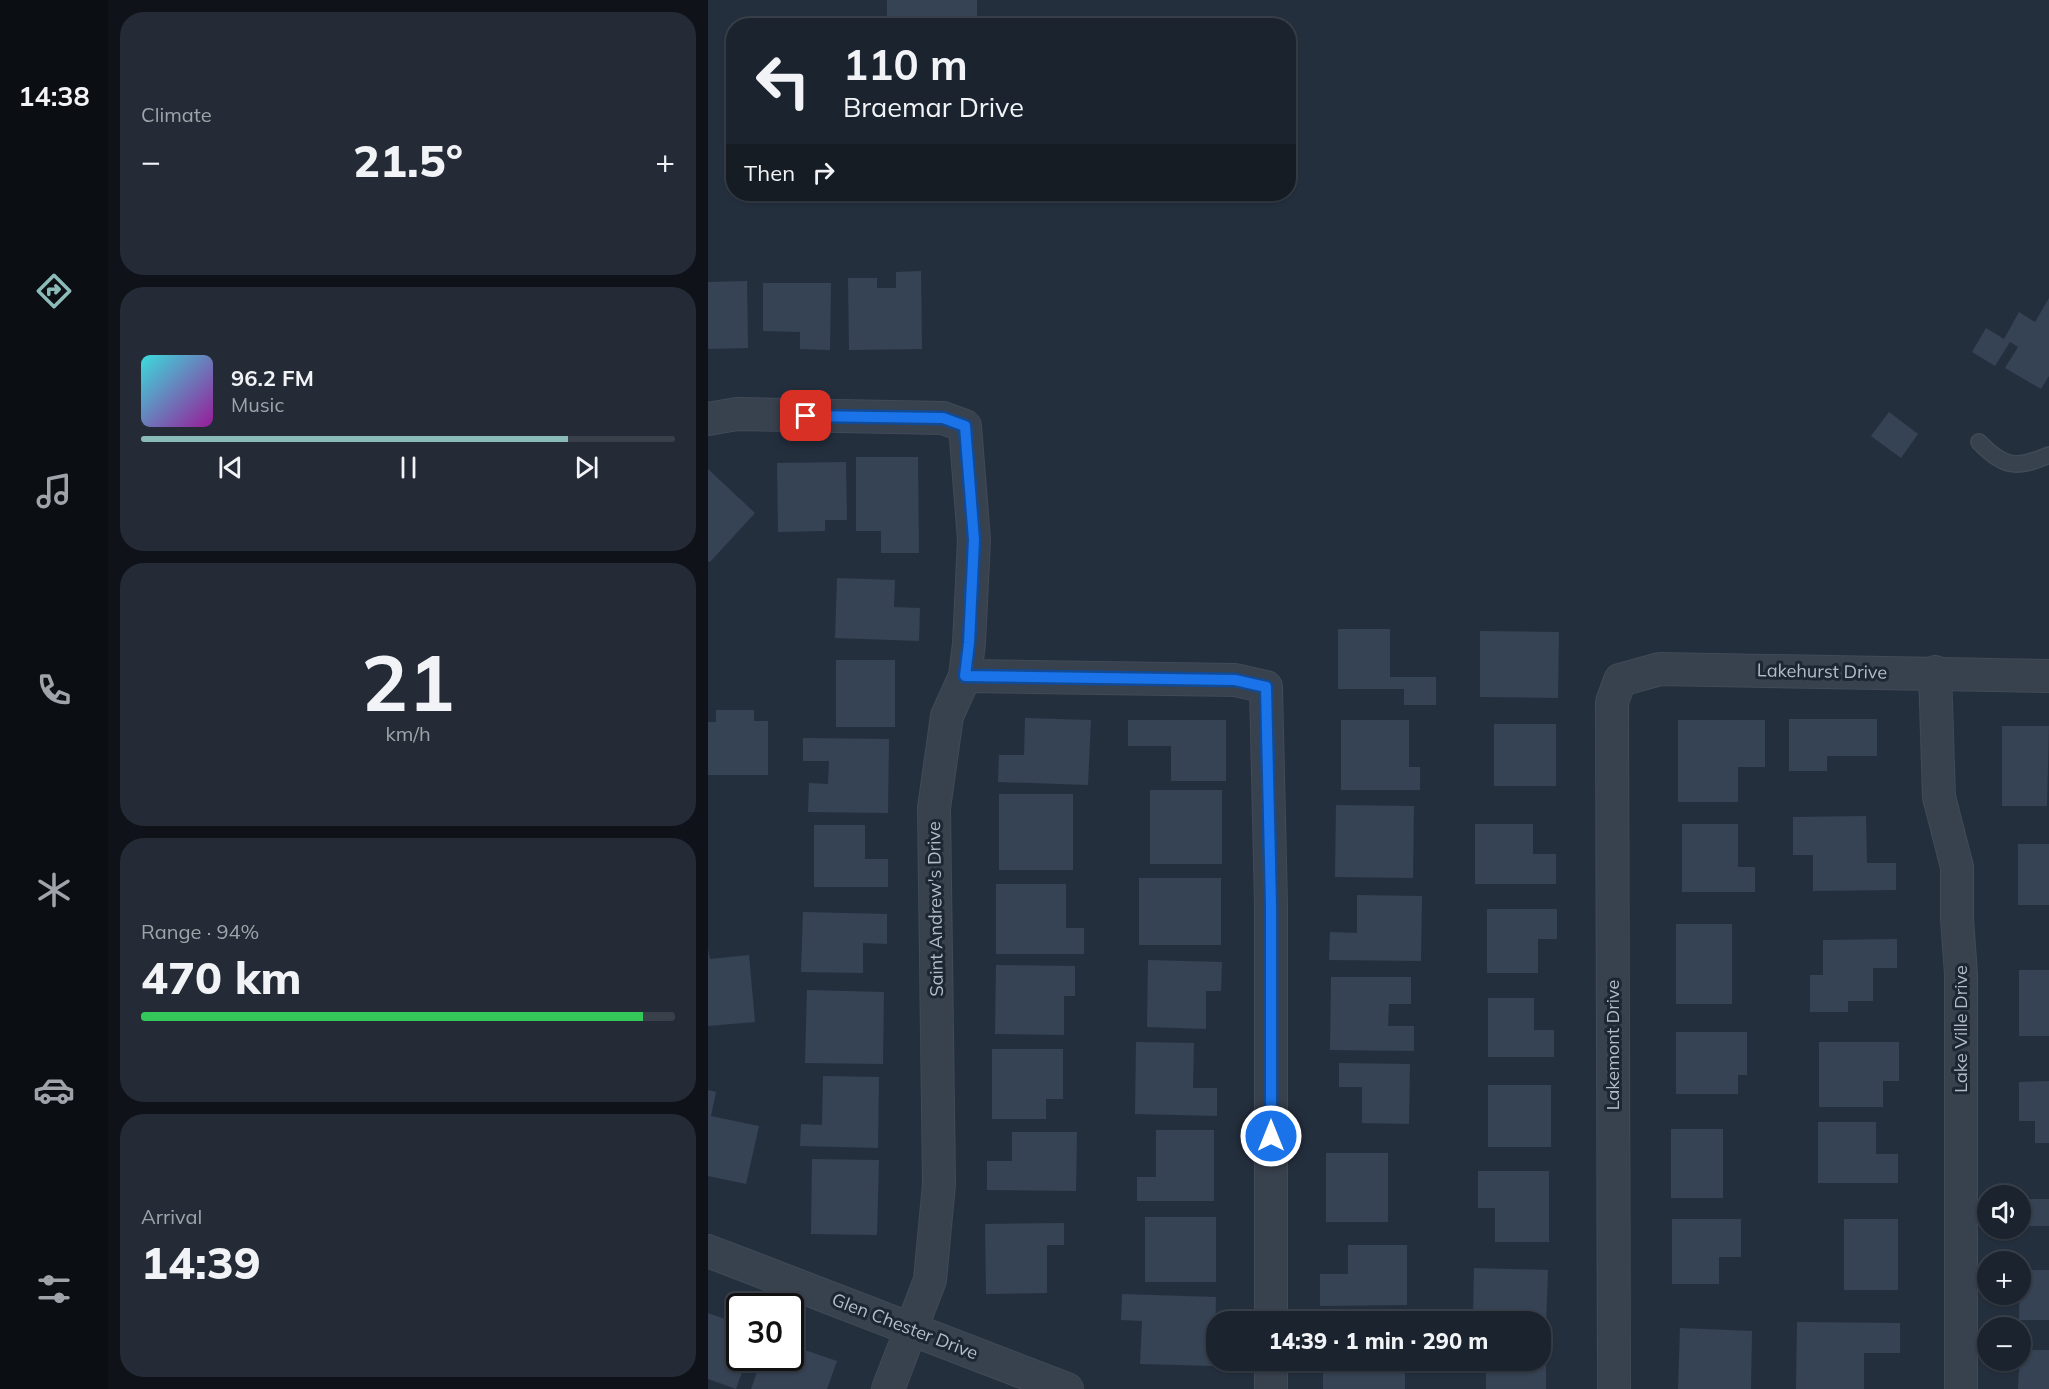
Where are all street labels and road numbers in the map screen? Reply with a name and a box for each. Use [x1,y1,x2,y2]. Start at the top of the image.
street label: Lakehurst Drive [1757,658,1887,684]
street label: Saint Andrew's Drive [922,821,948,997]
street label: Lake Ville Drive [1949,965,1972,1093]
street label: Lakemont Drive [1601,980,1624,1110]
street label: Glen Chester Drive [829,1288,981,1364]

